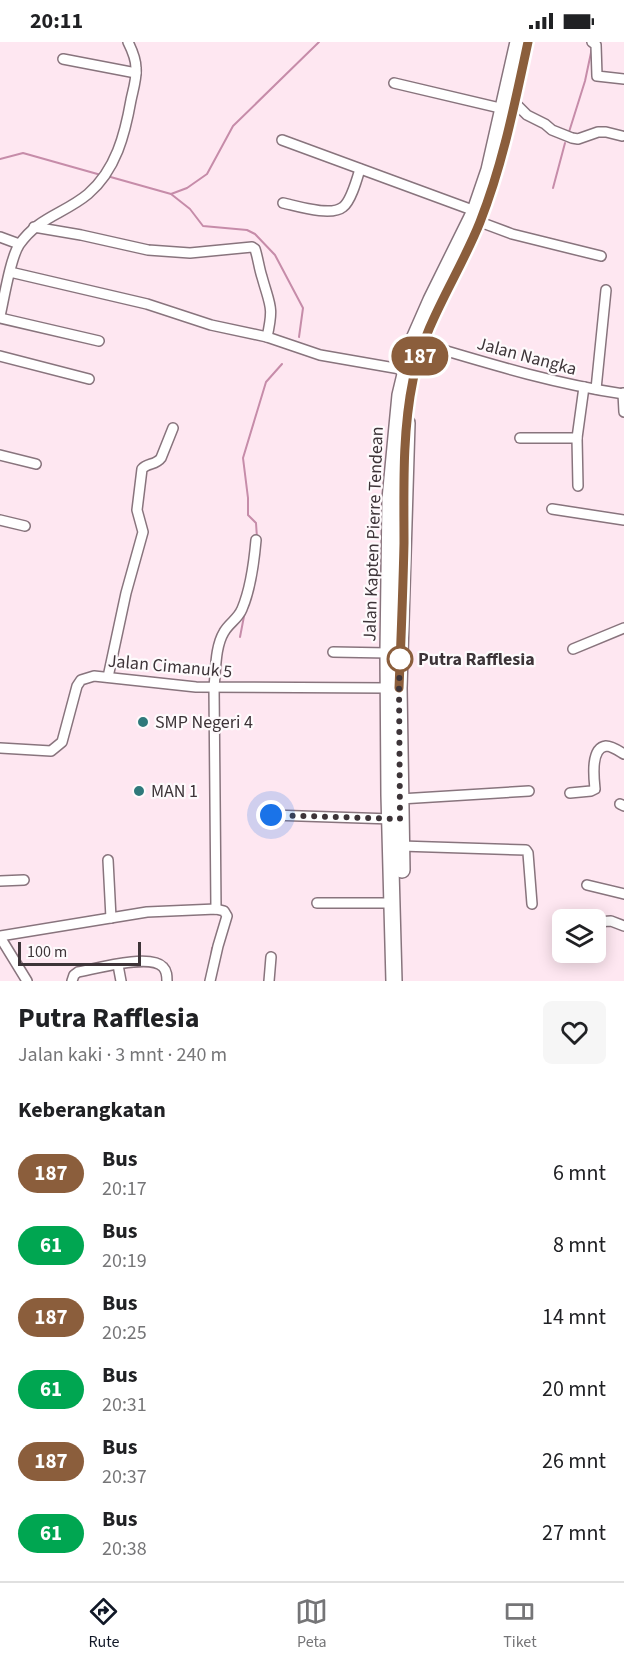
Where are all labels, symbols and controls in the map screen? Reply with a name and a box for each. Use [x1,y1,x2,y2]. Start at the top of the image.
text: 20:11 [30,5,83,37]
street label: Jalan Nangka [474,331,579,382]
line badge: 187 [386,336,454,376]
text: 187 [403,341,437,371]
street label: Jalan Kapten Pierre Tendean [357,426,390,642]
marker: Putra Rafflesia [387,646,413,672]
place label: Putra Rafflesia [418,647,535,672]
street label: Jalan Cimanuk 5 [107,649,233,684]
place label: SMP Negeri 4 [155,710,253,735]
marker: SMP Negeri 4 [136,715,150,729]
place label: MAN 1 [151,779,198,804]
marker: MAN 1 [132,784,146,798]
your location [256,800,286,830]
map controls [552,909,606,963]
button: layers [552,909,606,963]
scale bar [18,939,141,966]
text: 100 m [27,941,67,963]
text: Putra Rafflesia [18,998,200,1038]
button: heart [543,1001,606,1064]
text: Jalan kaki · 3 mnt · 240 m [18,1041,227,1069]
text: Keberangkatan [18,1094,166,1126]
text: Bus [102,1143,138,1175]
text: 6 mnt [553,1157,606,1189]
text: 187 [34,1158,68,1188]
text: 20:17 [102,1175,147,1203]
text: Bus [102,1215,138,1247]
text: 8 mnt [553,1229,606,1261]
text: 61 [40,1230,62,1260]
text: 20:19 [102,1247,147,1275]
text: Bus [102,1287,138,1319]
text: 14 mnt [542,1301,606,1333]
text: 187 [34,1302,68,1332]
text: 20:25 [102,1319,147,1347]
text: Bus [102,1359,138,1391]
text: 20 mnt [542,1373,606,1405]
text: 61 [40,1374,62,1404]
text: 20:31 [102,1391,147,1419]
text: Bus [102,1431,138,1463]
text: 26 mnt [542,1445,606,1477]
text: 187 [34,1446,68,1476]
text: 20:37 [102,1463,147,1491]
text: Bus [102,1503,138,1535]
text: 27 mnt [542,1517,606,1549]
text: 61 [40,1518,62,1548]
text: 20:38 [102,1535,147,1563]
tab: Rute [87,1595,120,1653]
tab: Peta [295,1595,328,1653]
tab: Tiket [503,1595,537,1653]

